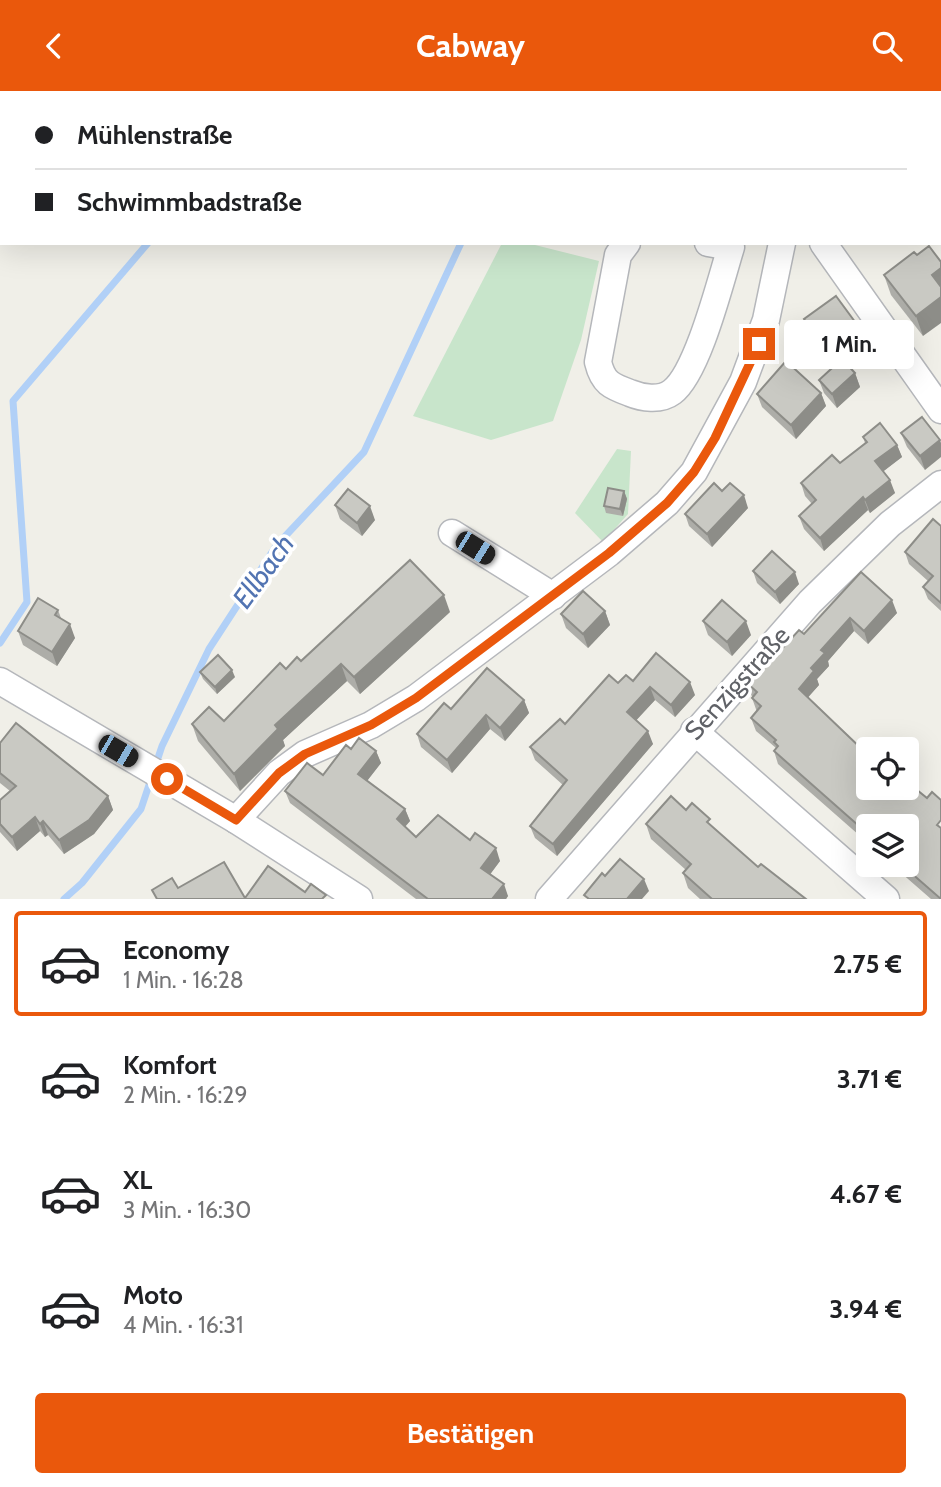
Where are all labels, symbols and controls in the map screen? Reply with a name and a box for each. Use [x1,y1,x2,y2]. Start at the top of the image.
text: Cabway [416,26,525,65]
icon: back [35,27,73,65]
icon: search [868,27,906,65]
text: Mühlenstraße [77,119,232,151]
text: Schwimmbadstraße [77,186,302,218]
callout: 1 Min. [784,320,913,369]
route end [743,328,775,360]
text: 1 Min. [821,330,877,358]
water label: Ellbach [225,527,301,615]
car [452,528,499,568]
street label: Senzigstraße [678,620,796,746]
car [95,731,142,771]
map controls [856,737,919,877]
button: locate [856,737,919,800]
route start [151,763,183,795]
button: layers [856,814,919,877]
icon: car [39,932,102,995]
text: Economy [123,934,229,966]
text: 2.75 € [833,948,902,980]
text: 1 Min. · 16:28 [123,966,244,994]
icon: car [39,1047,102,1110]
text: Komfort [123,1049,217,1081]
text: 3.71 € [837,1063,902,1095]
text: 2 Min. · 16:29 [123,1081,247,1109]
icon: car [39,1162,102,1225]
text: XL [123,1164,152,1196]
text: 4.67 € [830,1178,902,1210]
text: 3 Min. · 16:30 [123,1196,251,1224]
icon: car [39,1277,102,1340]
text: Moto [123,1279,183,1311]
text: 3.94 € [829,1293,902,1325]
text: 4 Min. · 16:31 [123,1311,244,1339]
button: Bestätigen [35,1393,906,1473]

